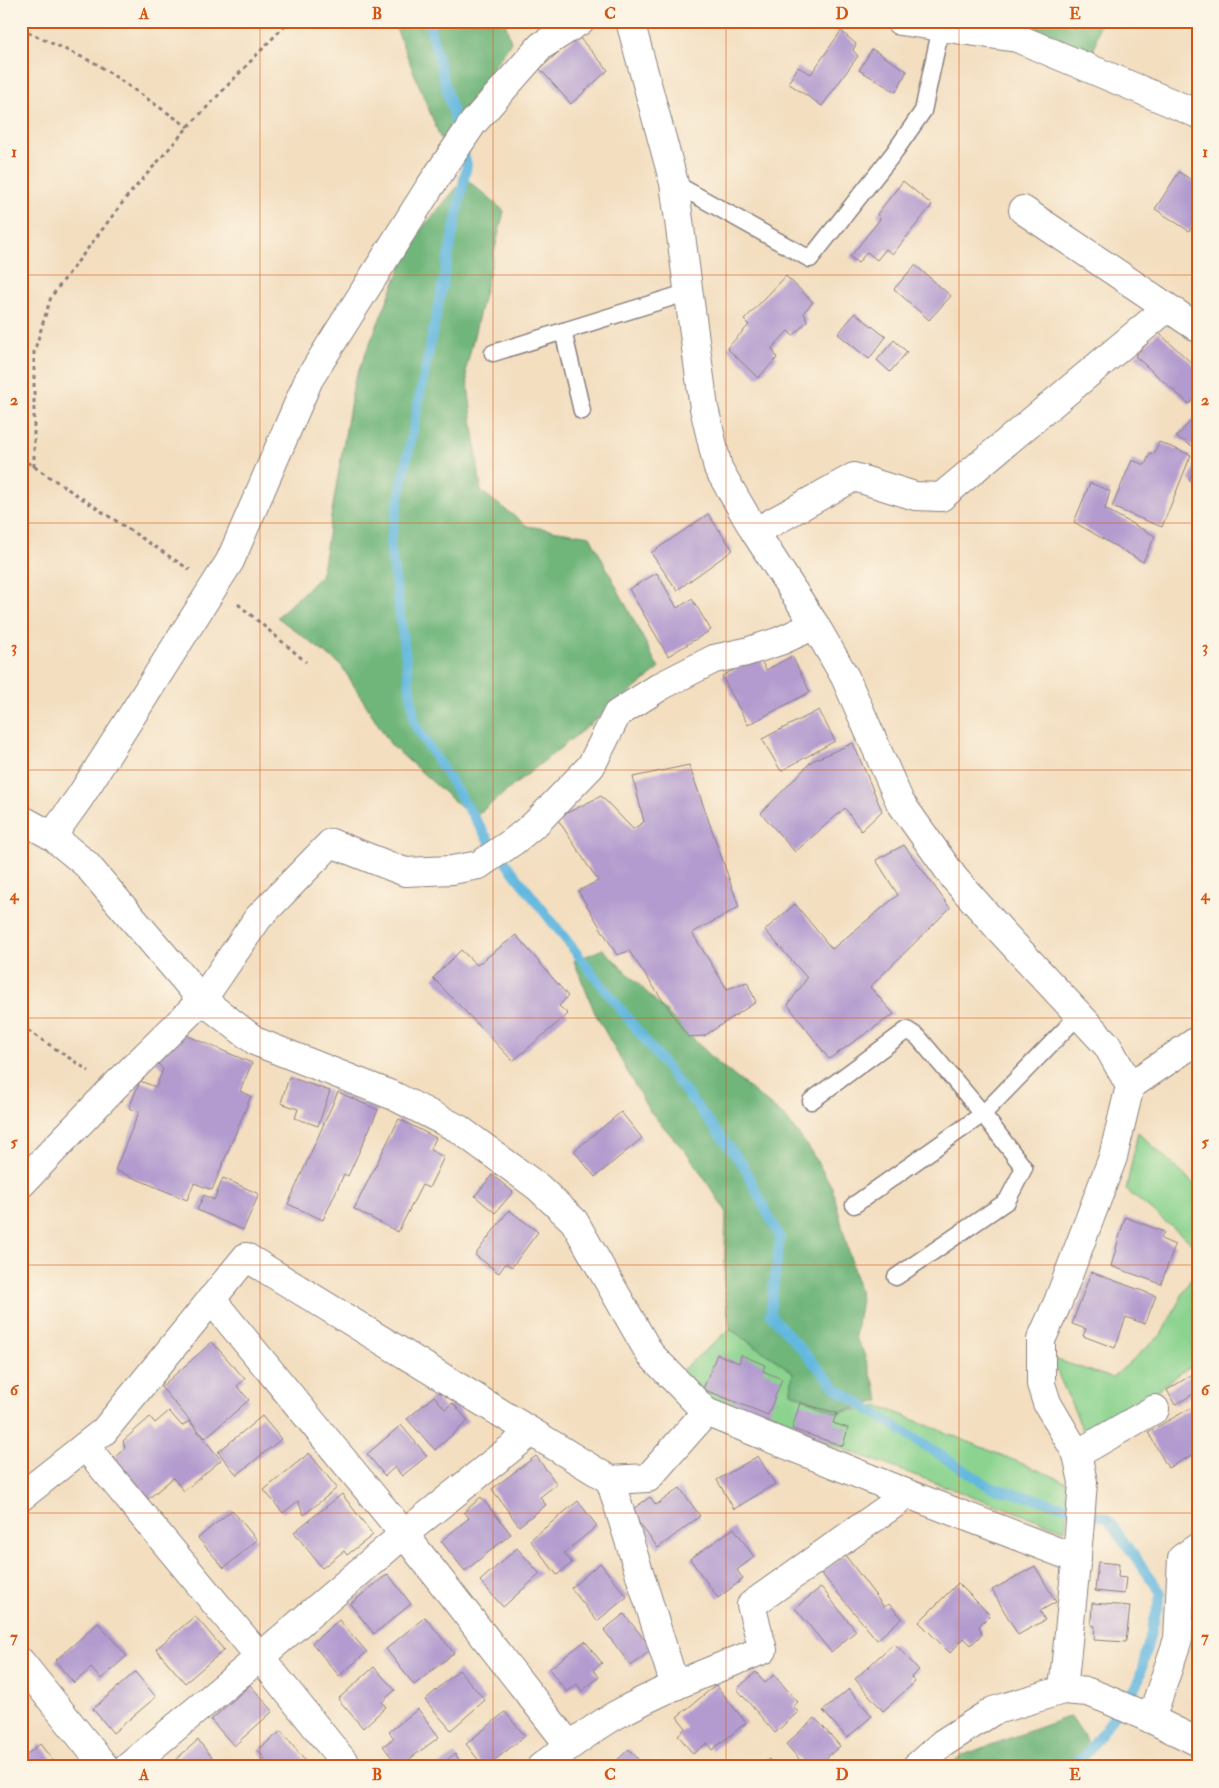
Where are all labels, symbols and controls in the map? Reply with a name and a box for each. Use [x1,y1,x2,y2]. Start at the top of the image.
text: A [138,4,150,24]
text: B [372,4,382,24]
text: C [604,4,616,24]
text: D [835,4,849,24]
text: E [1069,4,1081,24]
text: 1 [11,142,17,162]
text: 1 [1202,142,1208,162]
text: 2 [10,390,18,410]
text: 2 [1201,390,1209,410]
text: 3 [11,637,17,657]
text: 3 [1202,637,1208,657]
text: 4 [9,885,20,905]
text: 4 [1200,885,1211,905]
text: 5 [10,1132,18,1152]
text: 5 [1201,1132,1209,1152]
text: 6 [10,1380,20,1400]
text: 6 [1201,1380,1211,1400]
text: 7 [10,1627,18,1647]
text: 7 [1201,1627,1209,1647]
text: A [138,1765,150,1785]
text: B [372,1765,382,1785]
text: C [604,1765,616,1785]
text: D [835,1765,849,1785]
text: E [1069,1765,1081,1785]

